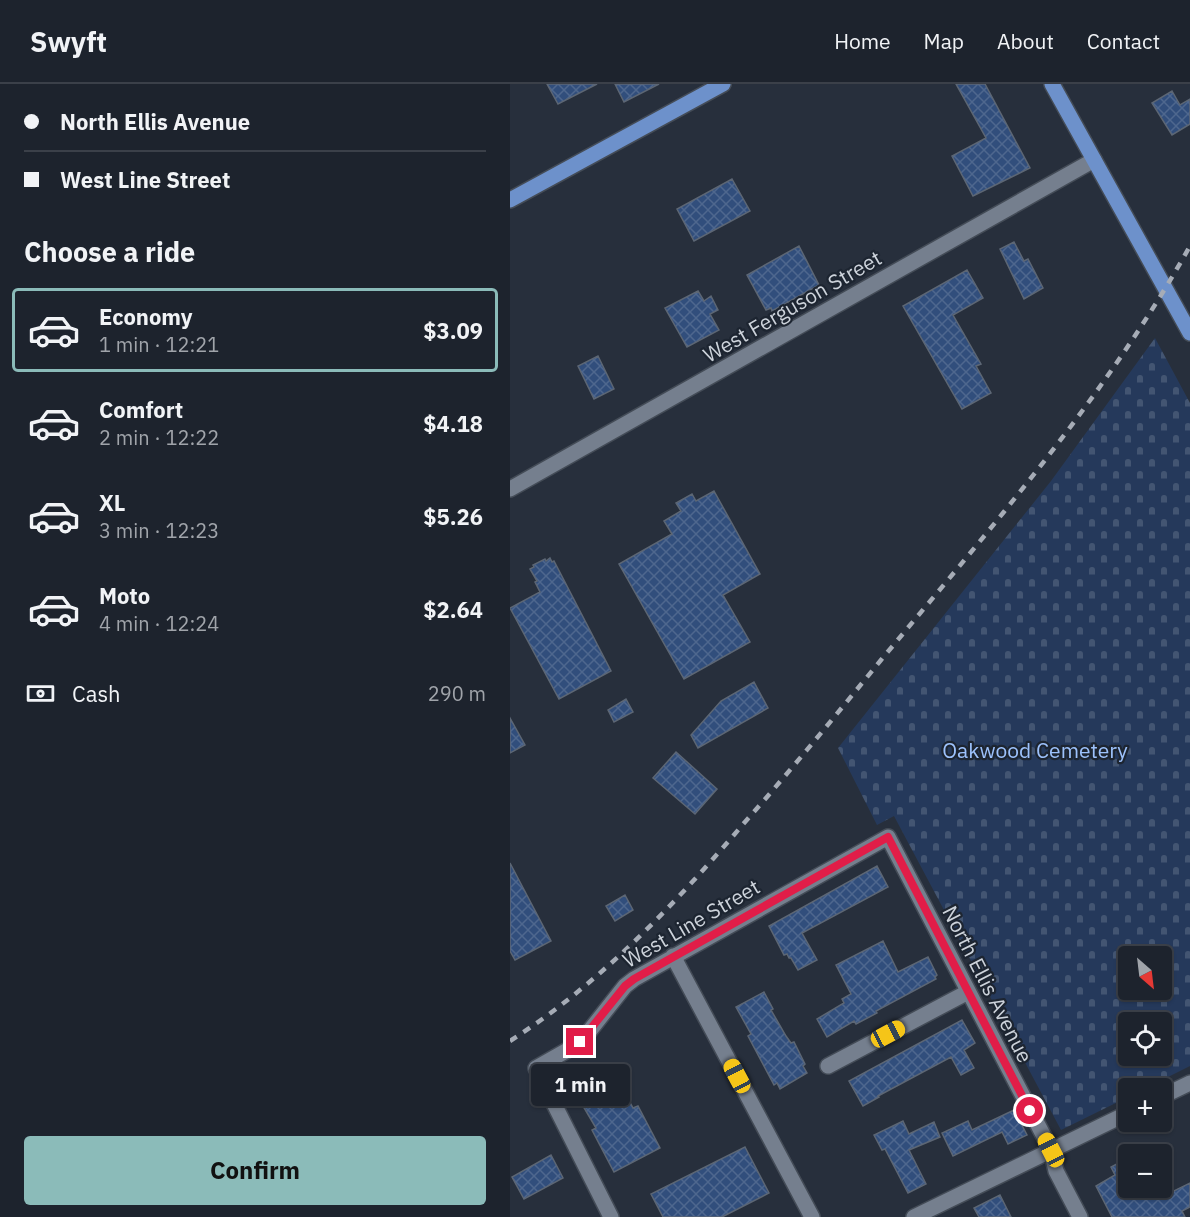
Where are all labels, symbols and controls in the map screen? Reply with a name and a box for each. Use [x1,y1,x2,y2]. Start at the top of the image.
text: Swyft [30,23,107,60]
text: Home [834,27,891,55]
text: Map [924,27,964,55]
text: About [997,27,1054,55]
text: Contact [1087,27,1160,55]
text: North Ellis Avenue [60,107,250,136]
text: West Line Street [60,165,230,194]
text: Choose a ride [24,234,195,269]
street label: West Ferguson Street [698,243,886,369]
text: Economy [99,302,193,331]
icon: car [27,303,81,357]
text: $3.09 [423,316,483,345]
text: 1 min · 12:21 [99,331,219,358]
text: Comfort [99,395,183,424]
icon: car [27,396,81,450]
text: $4.18 [423,409,483,438]
text: 2 min · 12:22 [99,424,219,451]
text: XL [99,488,125,517]
icon: car [27,489,81,543]
text: $5.26 [423,502,483,531]
text: 3 min · 12:23 [99,517,219,544]
text: Moto [99,581,150,610]
icon: car [27,582,81,636]
text: $2.64 [423,595,483,624]
text: 4 min · 12:24 [99,610,219,637]
icon: cash [24,677,57,710]
text: Cash [72,679,121,708]
text: 290 m [428,680,486,707]
park label: Oakwood Cemetery [942,736,1128,764]
street label: West Line Street [617,872,765,974]
street label: North Ellis Avenue [936,901,1040,1067]
north arrow [1118,946,1172,1000]
map controls [1118,946,1172,1198]
button: locate [1118,1012,1172,1066]
car [868,1018,908,1050]
route end [566,1028,593,1055]
car [721,1056,753,1096]
callout: 1 min [530,1063,629,1105]
text: 1 min [554,1071,607,1098]
button: + [1118,1078,1172,1132]
route start [1016,1097,1043,1124]
car [1035,1130,1067,1170]
button: Confirm [24,1136,486,1205]
button: − [1118,1144,1172,1198]

